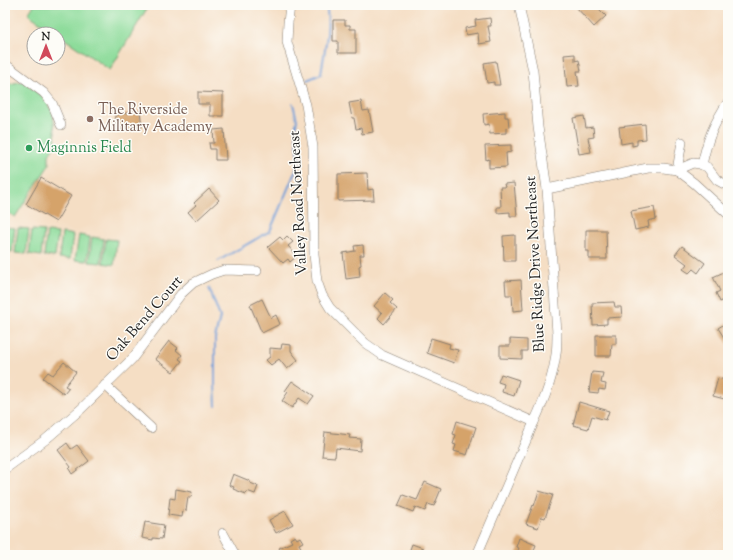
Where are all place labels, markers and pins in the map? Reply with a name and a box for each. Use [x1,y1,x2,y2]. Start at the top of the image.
place label: The Riverside Military Academy [98,100,213,138]
marker: The Riverside Military Academy [85,114,95,124]
place label: Maginnis Field [37,138,132,159]
marker: Maginnis Field [24,143,34,153]

